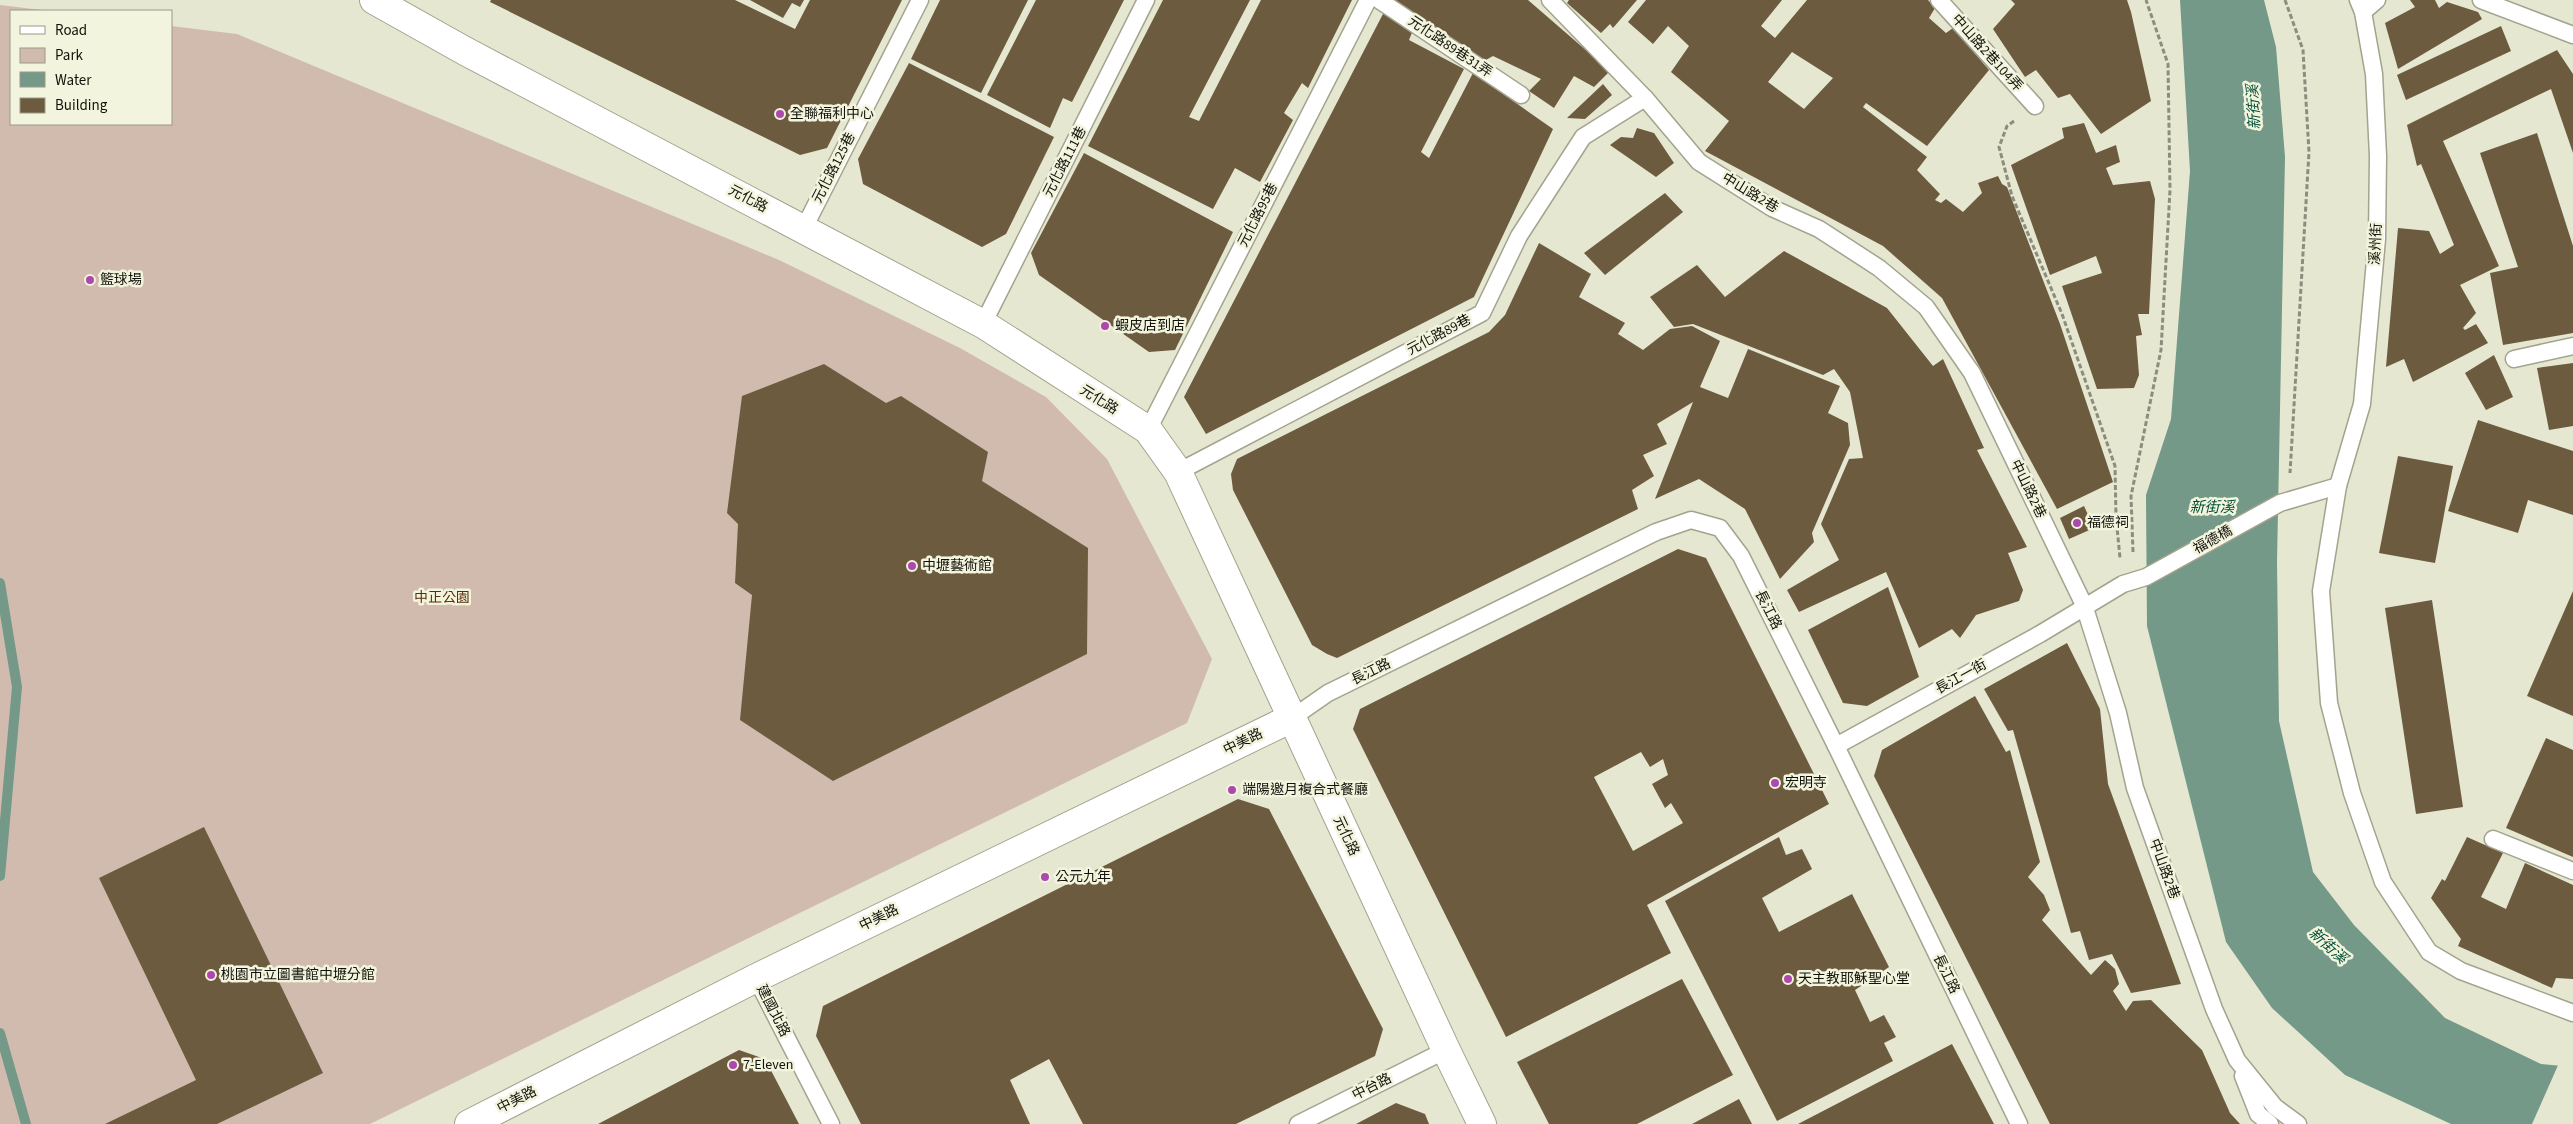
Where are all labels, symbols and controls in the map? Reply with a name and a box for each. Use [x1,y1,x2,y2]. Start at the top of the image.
legend [10,10,172,125]
street label: 中山路2巷104弄 [1947,10,2027,96]
street label: 元化路89巷31弄 [1404,11,1496,83]
text: Road [55,20,87,41]
text: Park [55,45,84,66]
text: Water [55,70,92,91]
water label: 新街溪 [2242,82,2266,130]
text: Building [55,95,108,116]
place label: 全聯福利中心 [790,104,874,124]
marker: 全聯福利中心 [774,108,786,120]
street label: 元化路111巷 [1039,123,1091,201]
street label: 元化路125巷 [808,129,860,207]
street label: 中山路2巷 [1718,168,1782,218]
street label: 元化路95巷 [1233,179,1283,251]
street label: 元化路 [725,180,771,218]
street label: 溪州街 [2365,223,2387,265]
place label: 籃球場 [100,270,142,290]
marker: 籃球場 [84,274,96,286]
street label: 元化路89巷 [1403,310,1475,360]
place label: 蝦皮店到店 [1115,316,1185,336]
marker: 蝦皮店到店 [1099,320,1111,332]
street label: 元化路 [1076,380,1122,420]
street label: 中山路2巷 [2005,456,2051,522]
water label: 新街溪 [2189,497,2236,518]
place label: 福德祠 [2087,513,2129,533]
marker: 福德祠 [2071,517,2083,529]
street label: 福德橋 [2190,521,2236,559]
place label: 中壢藝術館 [922,556,992,576]
marker: 中壢藝術館 [906,560,918,572]
street label: 長江路 [1750,587,1786,633]
park label: 中正公園 [414,588,470,608]
street label: 長江路 [1348,654,1394,690]
street label: 長江一街 [1932,655,1990,699]
street label: 中美路 [1220,724,1266,760]
place label: 宏明寺 [1785,773,1827,793]
marker: 宏明寺 [1769,777,1781,789]
place label: 端陽邀月複合式餐廳 [1242,780,1368,800]
marker: 端陽邀月複合式餐廳 [1226,784,1238,796]
street label: 元化路 [1328,813,1364,859]
street label: 中山路2巷 [2144,836,2184,902]
place label: 公元九年 [1055,867,1111,887]
marker: 公元九年 [1039,871,1051,883]
street label: 中美路 [856,900,902,936]
water label: 新街溪 [2304,923,2353,970]
street label: 長江路 [1928,951,1964,997]
place label: 桃園市立圖書館中壢分館 [221,965,375,985]
marker: 桃園市立圖書館中壢分館 [205,969,217,981]
place label: 天主教耶穌聖心堂 [1798,969,1910,989]
marker: 天主教耶穌聖心堂 [1782,973,1794,985]
street label: 建國北路 [751,982,795,1040]
place label: 7-Eleven [743,1055,793,1075]
marker: 7-Eleven [727,1059,739,1071]
street label: 中台路 [1349,1069,1395,1105]
street label: 中美路 [494,1082,540,1118]

